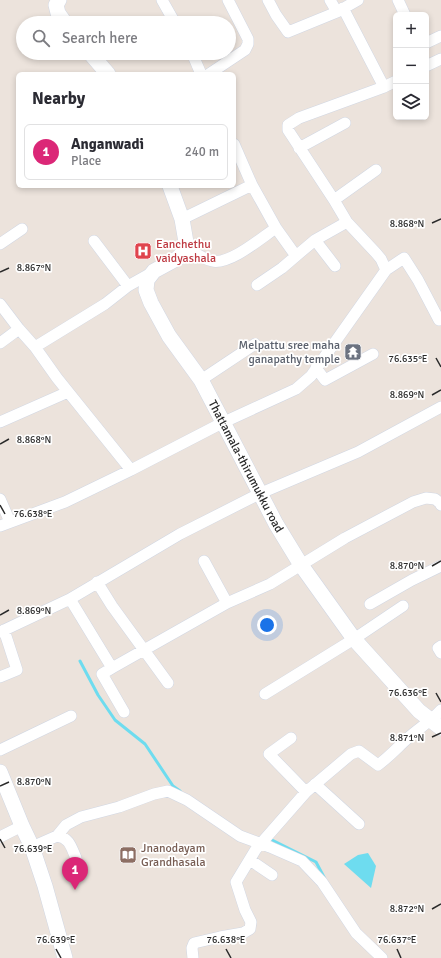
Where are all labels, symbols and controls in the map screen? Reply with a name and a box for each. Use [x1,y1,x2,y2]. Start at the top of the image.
map controls [393,12,429,120]
button: + [393,12,429,48]
search box [16,16,236,60]
icon: search [30,27,52,49]
text: Search here [62,29,138,47]
button: − [393,48,429,84]
button: layers [393,84,429,120]
text: Nearby [32,88,85,109]
text: Anganwadi [71,135,144,153]
text: 1 [42,144,50,160]
text: 240 m [185,144,219,160]
text: Place [71,153,101,169]
text: 8.868°N [390,218,424,230]
place label: Eanchethu vaidyashala [156,237,216,266]
hospital icon: Eanchethu vaidyashala [133,241,153,261]
text: 8.867°N [17,262,51,274]
place label: Melpattu sree maha ganapathy temple [239,338,340,367]
temple icon: Melpattu sree maha ganapathy temple [343,342,363,362]
text: 76.635°E [389,353,428,365]
text: 8.869°N [390,389,424,401]
street label: Thattamala-thirumukku road [205,398,287,536]
text: 8.868°N [17,434,51,446]
text: 76.638°E [14,508,53,520]
text: 8.870°N [390,560,424,572]
text: 8.869°N [17,605,51,617]
your location [257,615,277,635]
text: 76.636°E [389,687,428,699]
text: 8.871°N [390,732,424,744]
text: 8.870°N [17,776,51,788]
place label: Jnanodayam Grandhasala [141,841,206,870]
text: 76.639°E [14,843,53,855]
library icon: Jnanodayam Grandhasala [118,845,138,865]
pin: 1 [62,857,88,890]
text: 8.872°N [390,903,424,915]
text: 76.639°E [37,934,76,946]
text: 76.638°E [207,934,246,946]
text: 76.637°E [378,934,417,946]

